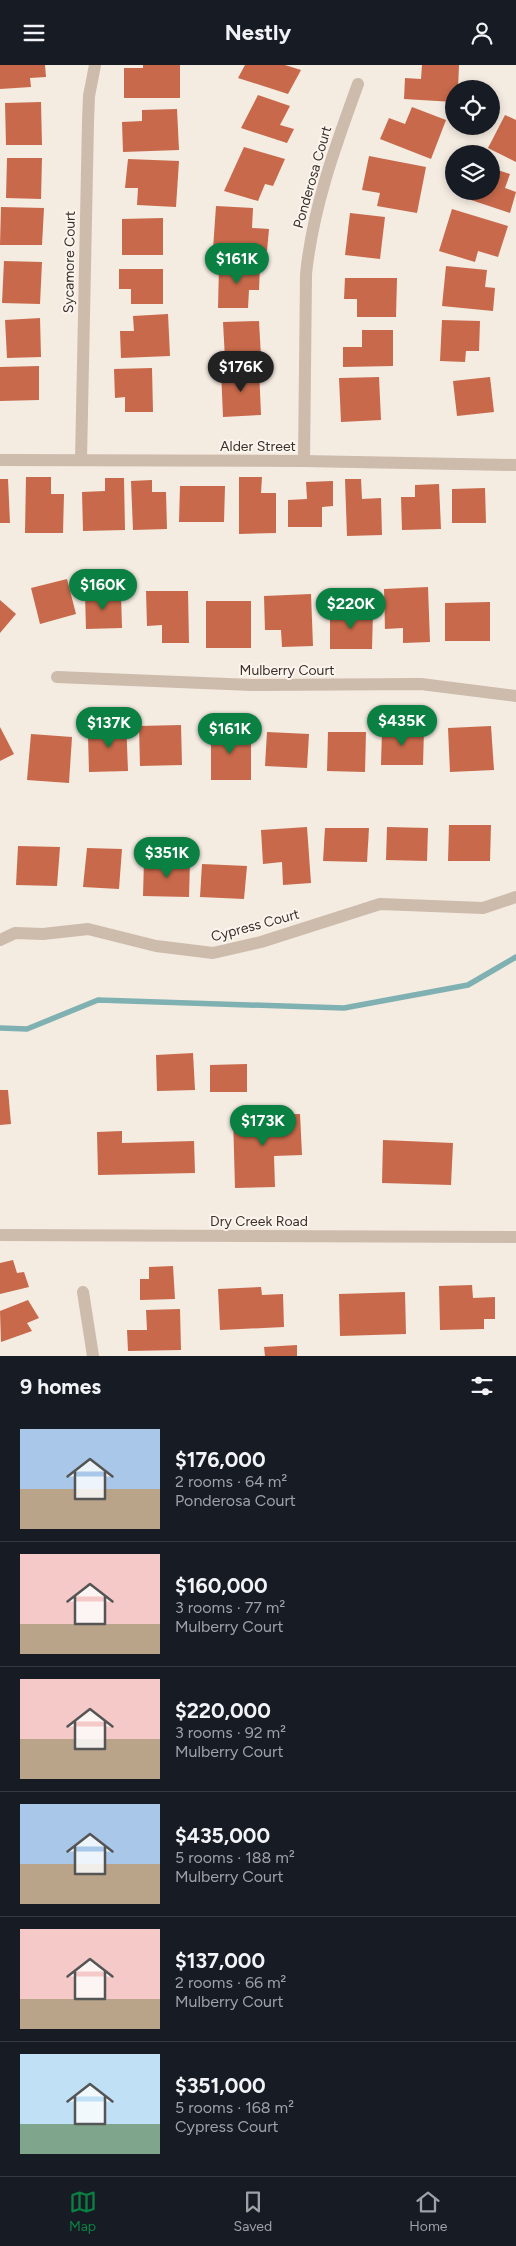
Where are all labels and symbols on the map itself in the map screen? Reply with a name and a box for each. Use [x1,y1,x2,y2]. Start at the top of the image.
street label: Ponderosa Court [290,124,335,230]
street label: Sycamore Court [60,211,79,313]
pin: $161K [202,243,272,285]
pin: $176K [206,351,276,393]
street label: Alder Street [220,438,296,455]
pin: $160K [68,569,138,611]
pin: $220K [316,587,386,630]
street label: Mulberry Court [240,662,334,679]
pin: $435K [367,705,437,747]
pin: $137K [74,707,144,749]
pin: $161K [195,713,265,755]
pin: $351K [132,837,202,879]
street label: Cypress Court [209,906,301,945]
pin: $173K [228,1105,298,1147]
street label: Dry Creek Road [210,1213,308,1230]

